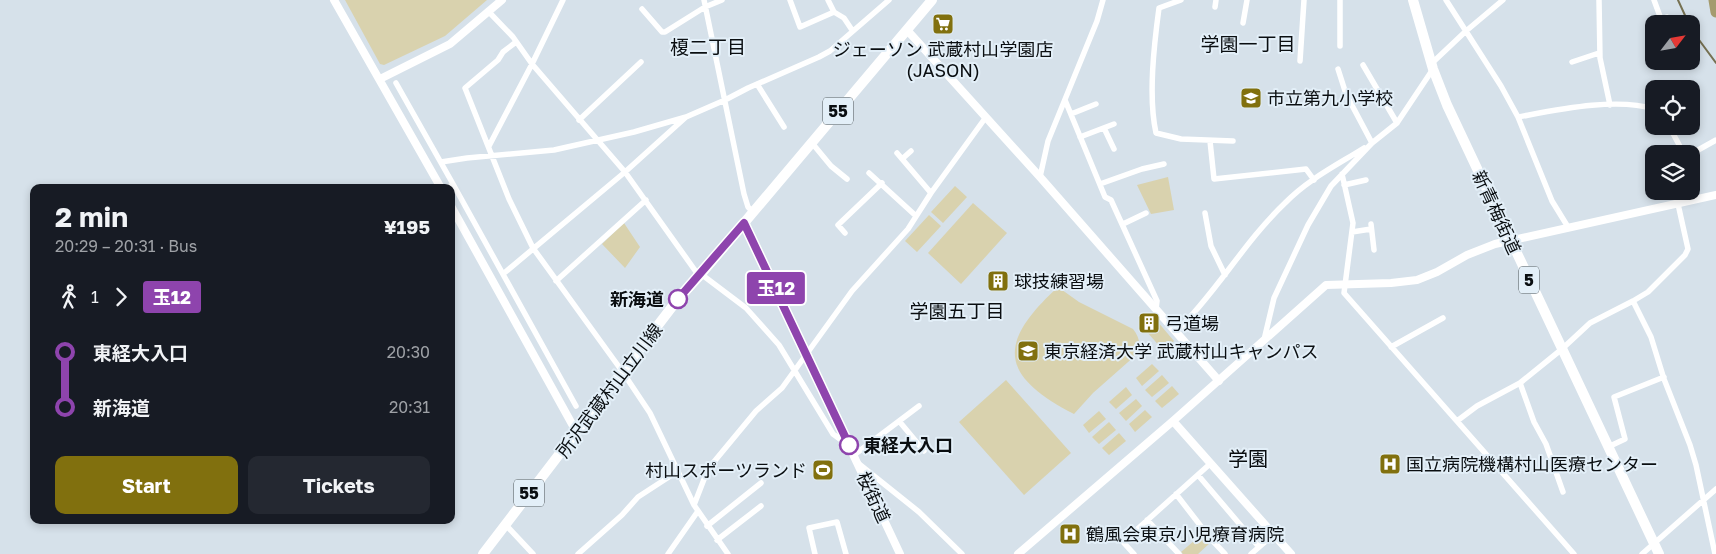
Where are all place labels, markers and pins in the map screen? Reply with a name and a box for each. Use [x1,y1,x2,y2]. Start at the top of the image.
supermarket icon: ジェーソン 武蔵村山学園店 (JASON) [931,12,955,36]
place label: ジェーソン 武蔵村山学園店 (JASON) [833,38,1053,81]
school or university icon: 市立第九小学校 [1239,86,1263,110]
place label: 市立第九小学校 [1267,87,1393,109]
building icon: 球技練習場 [986,269,1010,293]
place label: 球技練習場 [1014,270,1104,292]
place label: 新海道 [610,288,664,310]
marker: 新海道 [668,289,688,309]
building icon: 弓道場 [1137,311,1161,335]
place label: 弓道場 [1165,312,1219,334]
school or university icon: 東京経済大学 武蔵村山キャンパス [1016,339,1040,363]
place label: 東京経済大学 武蔵村山キャンパス [1044,340,1319,362]
place label: 東経大入口 [863,434,953,456]
marker: 東経大入口 [839,435,859,455]
hospital icon: 国立病院機構村山医療センター [1378,452,1402,476]
place label: 国立病院機構村山医療センター [1406,453,1658,475]
sports icon: 村山スポーツランド [811,458,835,482]
place label: 村山スポーツランド [645,459,807,481]
hospital icon: 鶴風会東京小児療育病院 [1058,522,1082,546]
place label: 鶴風会東京小児療育病院 [1086,523,1284,545]

